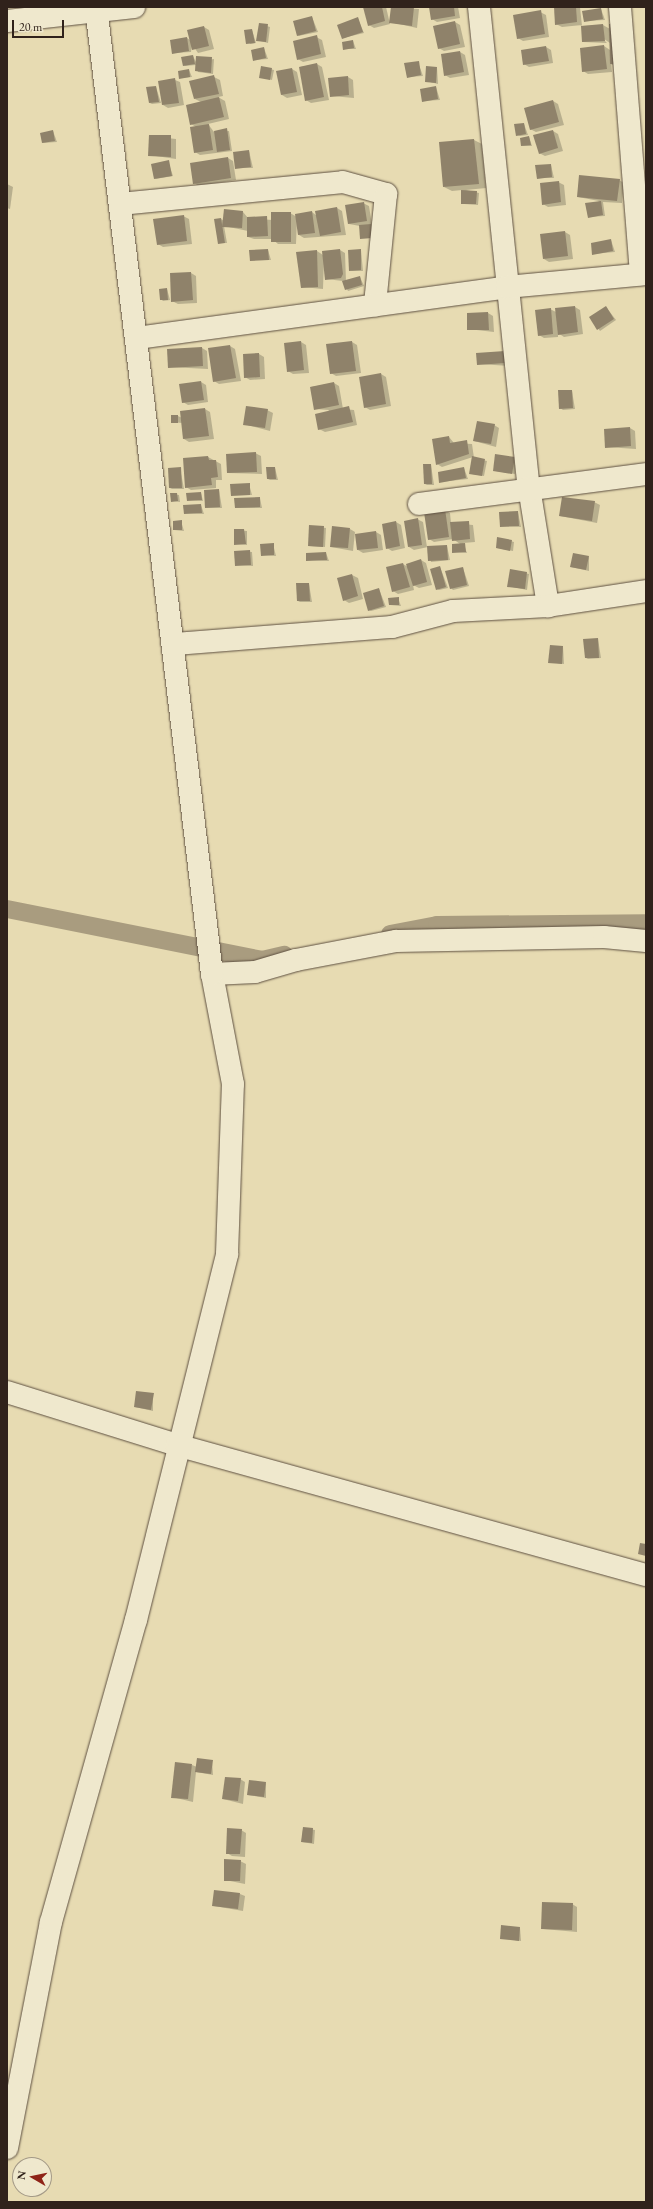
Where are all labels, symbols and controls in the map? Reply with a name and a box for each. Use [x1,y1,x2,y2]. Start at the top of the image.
scale bar [14,12,66,38]
text: 20 m [19,19,42,35]
north arrow [12,2157,52,2197]
text: N [14,2170,29,2181]

